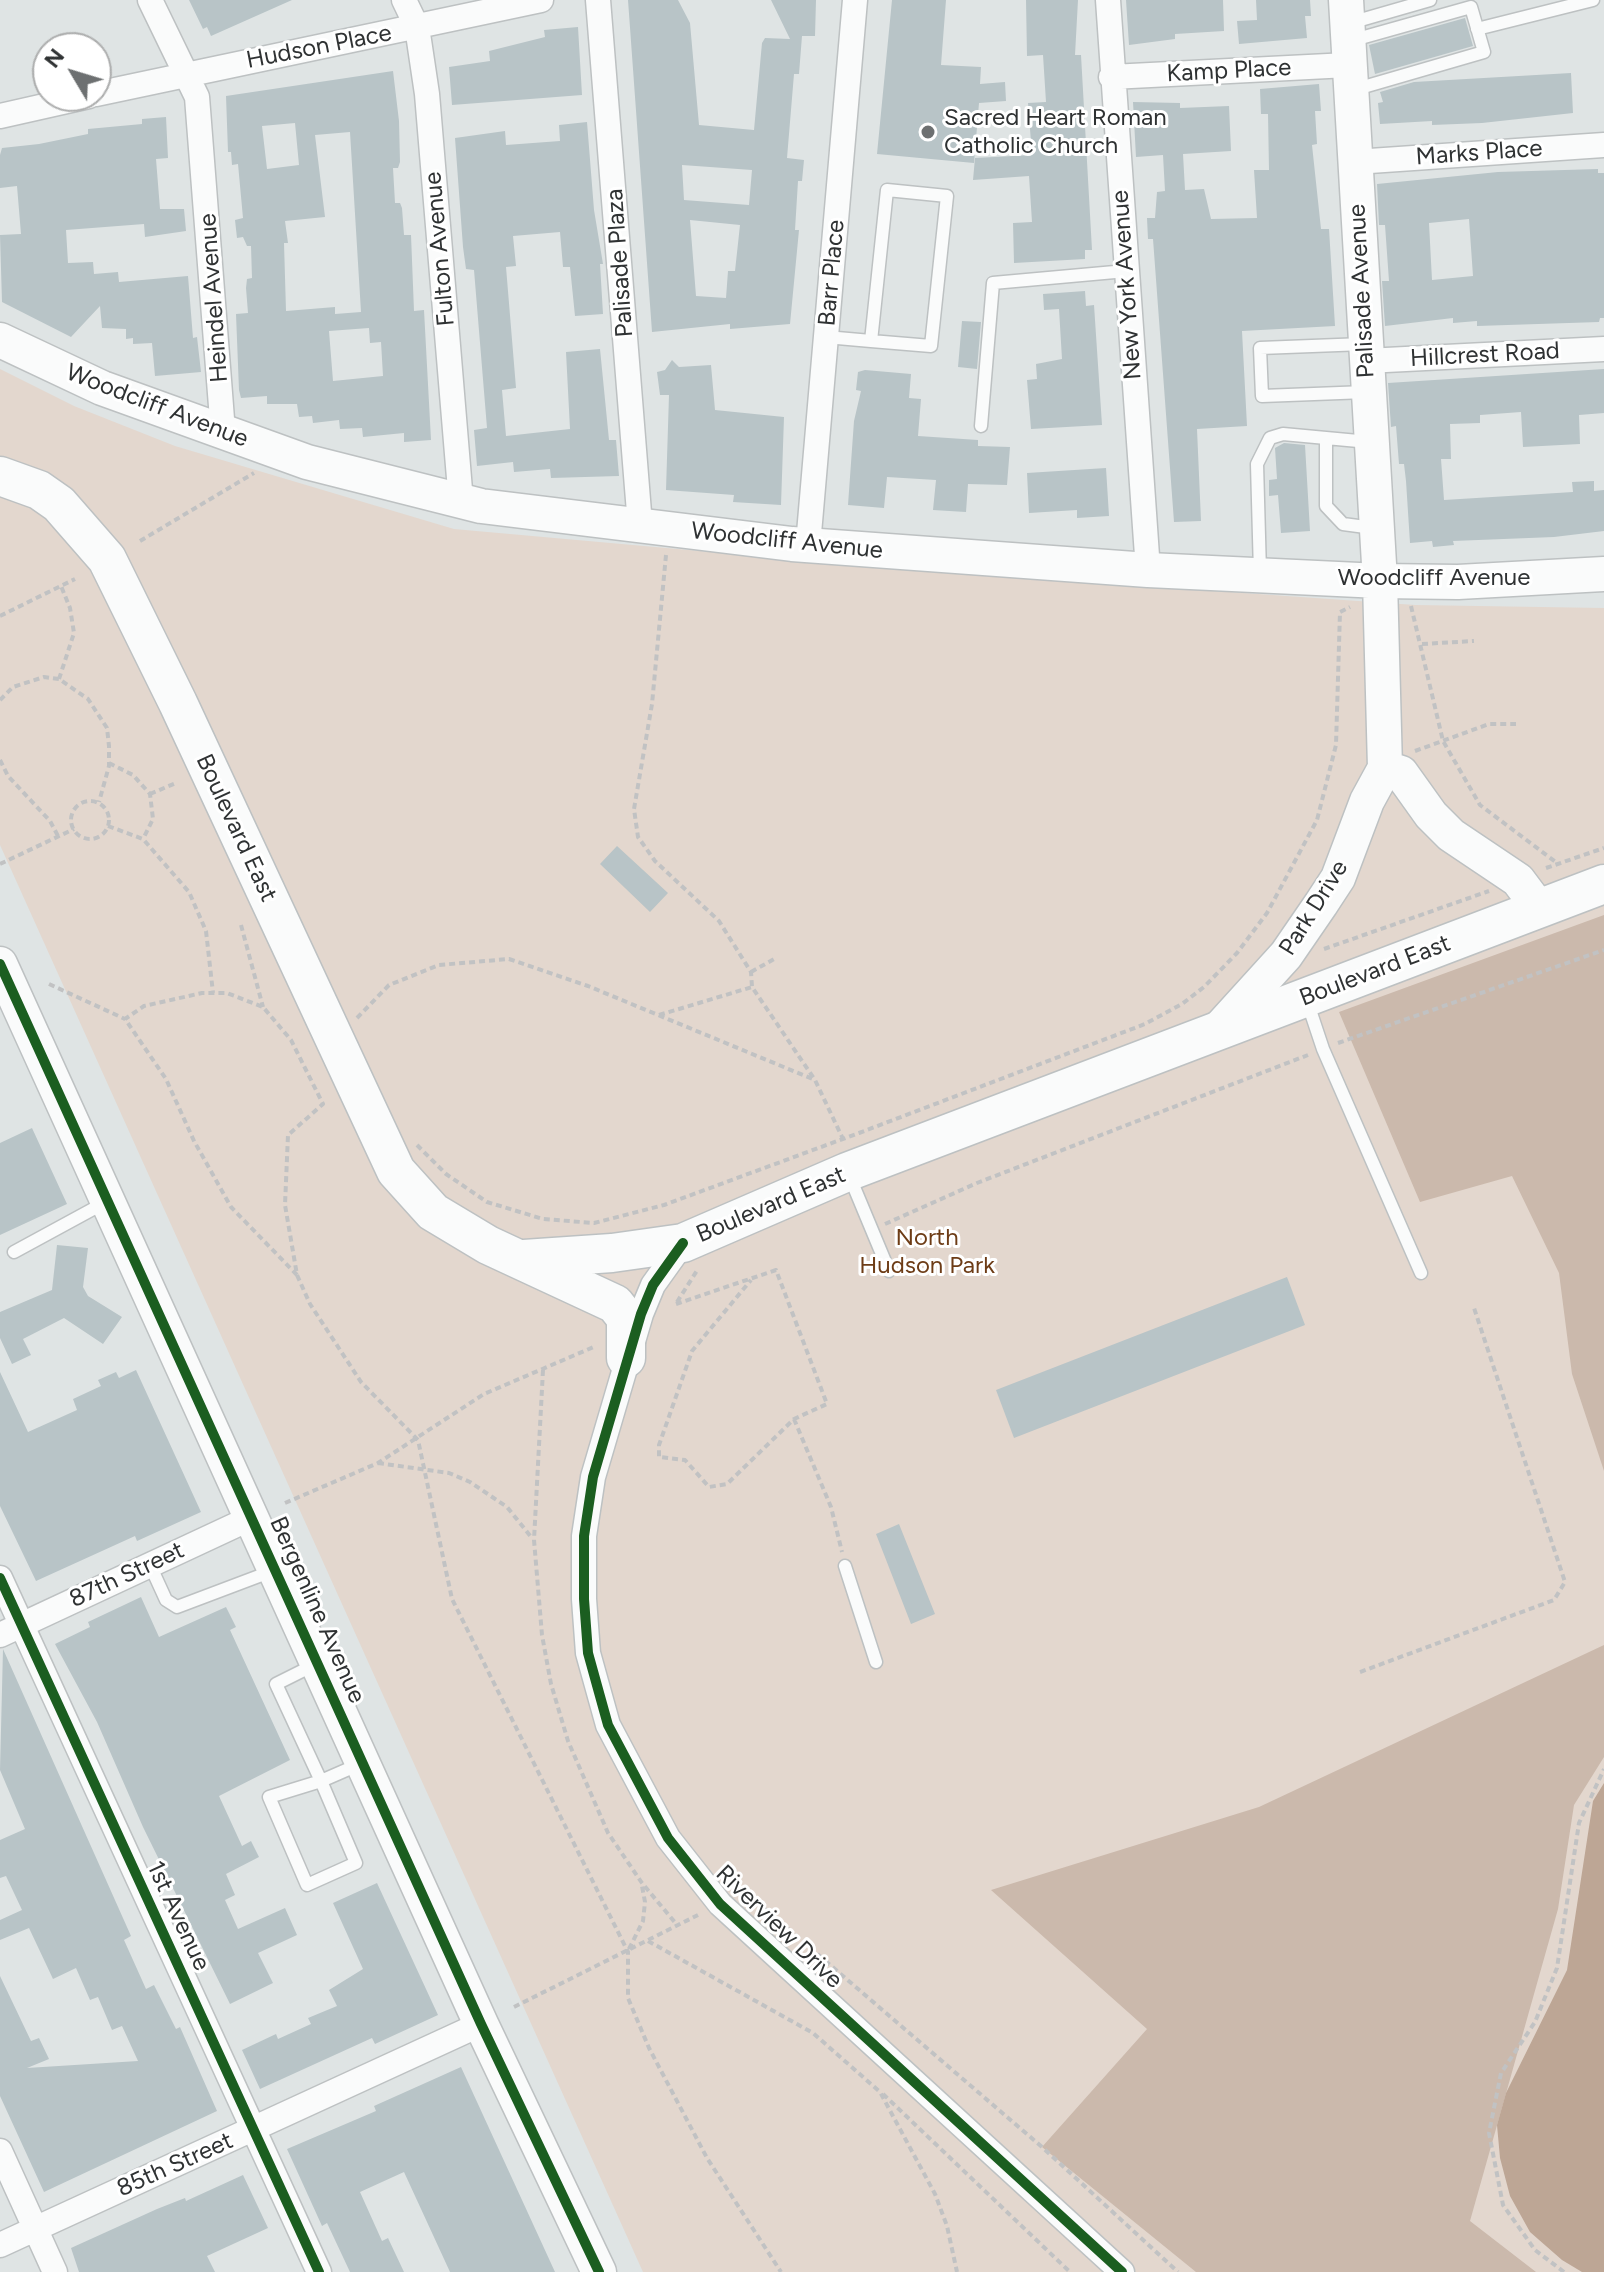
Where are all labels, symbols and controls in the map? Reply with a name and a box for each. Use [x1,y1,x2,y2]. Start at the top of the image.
street label: Hudson Place [244,19,394,75]
north arrow [32,32,112,112]
text: N [38,43,70,73]
street label: Kamp Place [1166,53,1292,89]
place label: Sacred Heart Roman Catholic Church [944,104,1167,160]
marker: Sacred Heart Roman Catholic Church [919,123,937,141]
street label: Marks Place [1415,134,1543,172]
street label: Fulton Avenue [419,171,461,327]
street label: Palisade Plaza [600,188,640,338]
street label: New York Avenue [1106,189,1148,381]
street label: Palisade Avenue [1343,203,1381,379]
street label: Heindel Avenue [194,212,234,384]
street label: Barr Place [813,219,851,327]
street label: Hillcrest Road [1409,337,1561,373]
street label: Woodcliff Avenue [62,358,252,454]
street label: Woodcliff Avenue [690,517,884,565]
street label: Woodcliff Avenue [1338,564,1530,592]
street label: Boulevard East [189,750,283,906]
street label: Park Drive [1273,855,1355,961]
street label: Boulevard East [1295,929,1455,1013]
street label: Boulevard East [692,1161,850,1249]
park label: North Hudson Park [859,1224,995,1280]
street label: Bergenline Avenue [263,1512,371,1708]
street label: 87th Street [65,1536,189,1614]
street label: 1st Avenue [140,1857,216,1975]
street label: Riverview Drive [710,1859,848,1995]
street label: 85th Street [112,2127,238,2203]

